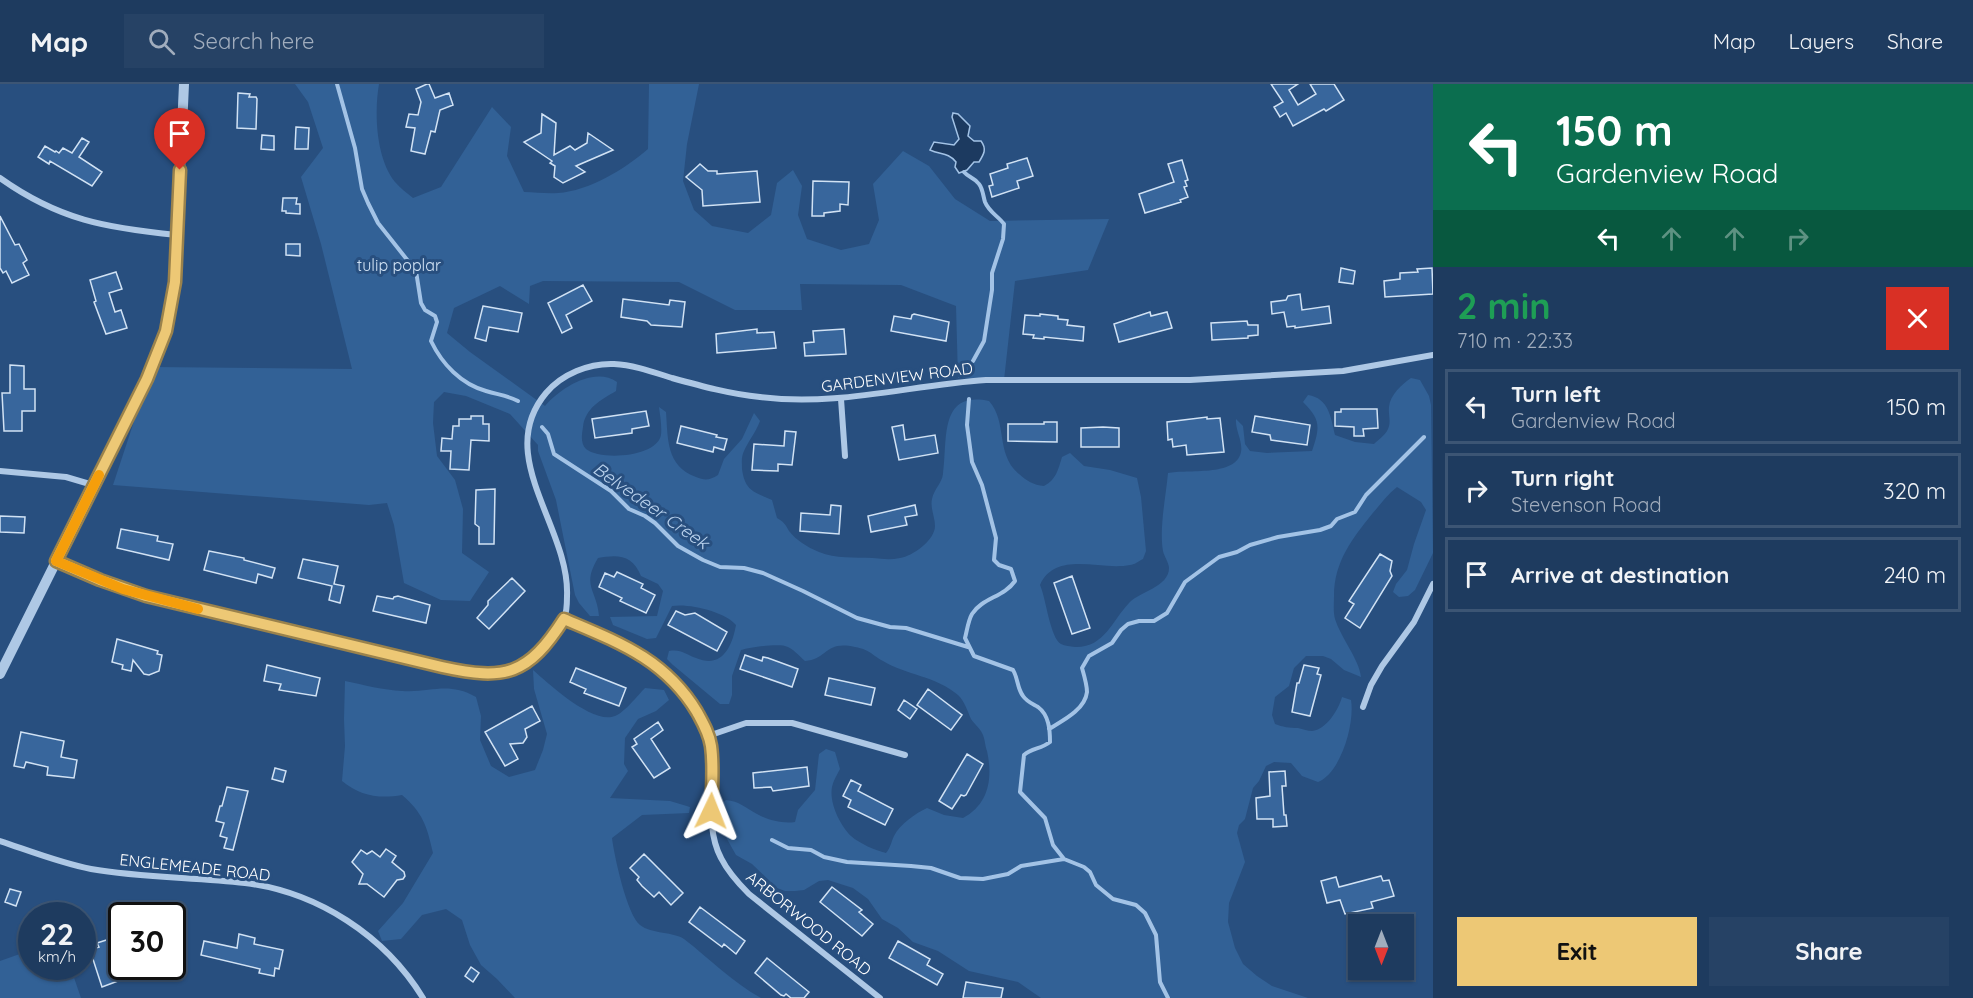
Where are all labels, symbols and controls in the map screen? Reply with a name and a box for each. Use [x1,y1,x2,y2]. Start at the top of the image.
search box [124,14,544,68]
text: Map [30,24,88,59]
icon: search [145,25,178,58]
text: Search here [193,27,315,55]
text: Map [1713,28,1756,54]
text: Layers [1789,28,1854,54]
text: Share [1887,28,1943,54]
text: 150 m [1556,104,1673,157]
pin [154,108,205,170]
icon: left [1457,108,1535,186]
icon: arrive [163,117,196,150]
text: Gardenview Road [1556,156,1778,190]
icon: left [1592,222,1625,255]
icon: ahead [1655,222,1688,255]
icon: ahead [1718,222,1751,255]
icon: right [1781,222,1814,255]
park label: tulip poplar [357,255,441,275]
text: 2 min [1457,283,1551,328]
button: close [1886,287,1949,350]
text: 710 m · 22:33 [1457,328,1573,353]
street label: GARDENVIEW ROAD [820,358,974,396]
text: Turn left [1511,380,1601,408]
icon: left [1460,390,1493,423]
text: 150 m [1887,393,1946,421]
text: Gardenview Road [1511,408,1676,433]
water label: Belvedeer Creek [589,457,715,555]
text: Turn right [1511,464,1615,492]
icon: right [1460,474,1493,507]
text: 320 m [1883,477,1946,505]
text: Stevenson Road [1511,492,1662,517]
icon: arrive [1460,558,1493,591]
text: Arrive at destination [1511,561,1729,589]
text: 240 m [1883,561,1946,589]
position arrow [679,779,743,843]
street label: ENGLEMEADE ROAD [119,849,271,885]
street label: ARBORWOOD ROAD [743,867,875,979]
speed limit sign: 30 [108,902,186,980]
north arrow [1348,914,1414,980]
map controls [1348,914,1414,980]
text: 22 [40,915,74,953]
button: Exit [1457,917,1697,986]
button: Share [1709,917,1949,986]
text: km/h [38,947,76,966]

